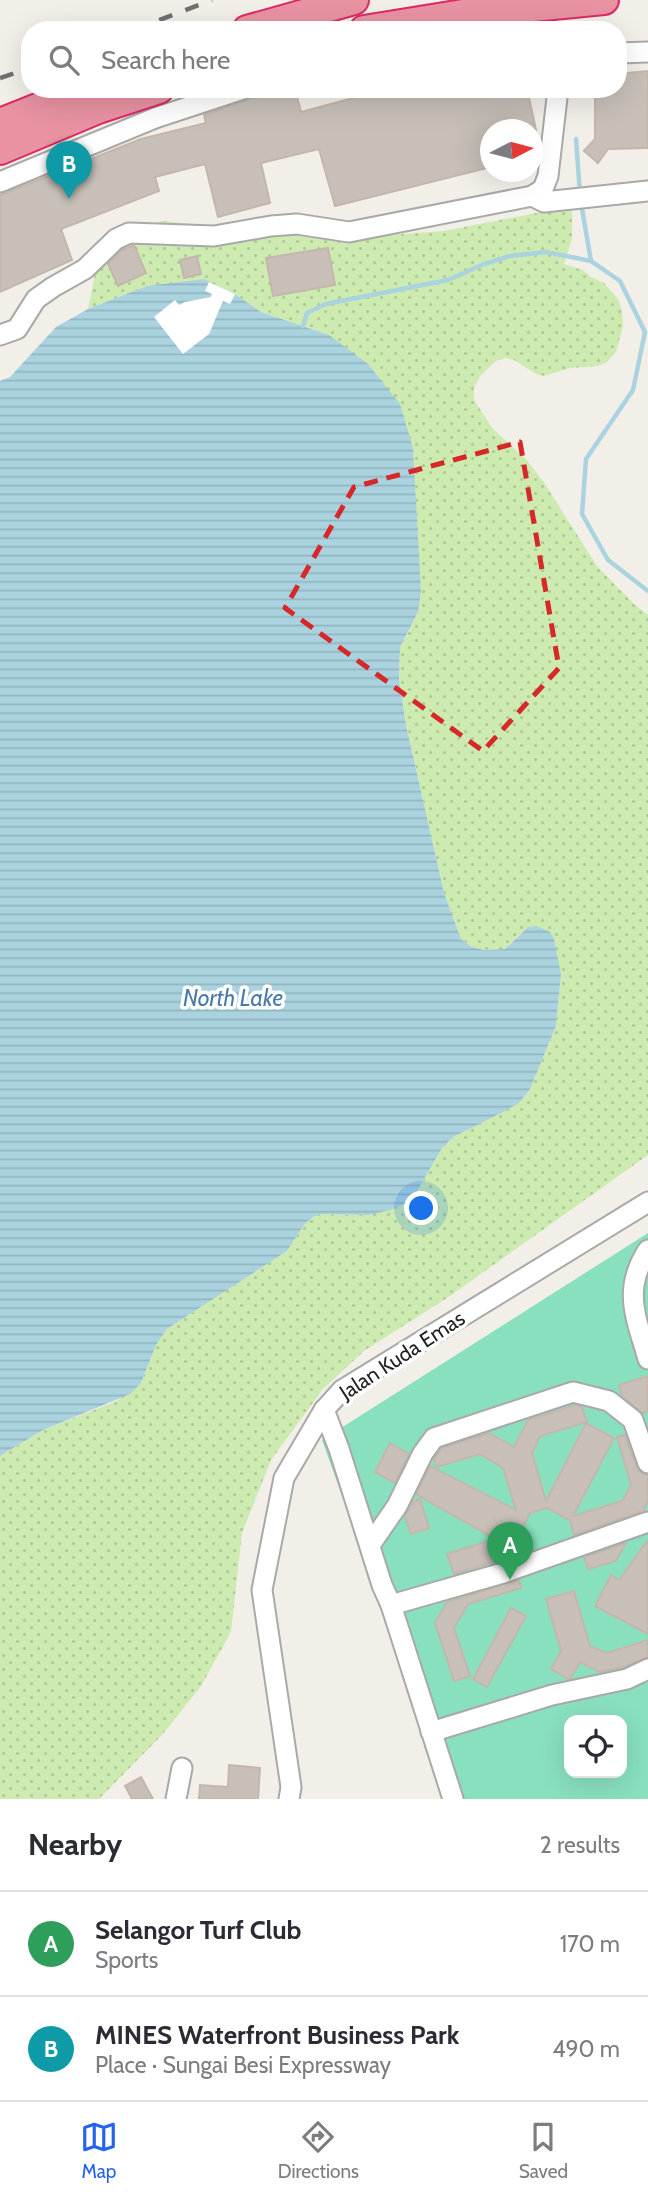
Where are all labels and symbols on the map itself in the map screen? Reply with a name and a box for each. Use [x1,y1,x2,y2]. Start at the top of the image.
north arrow [480,119,543,182]
pin: B [46,141,92,199]
water label: North Lake [183,984,283,1012]
your location [404,1191,438,1225]
street label: Jalan Kuda Emas [334,1305,470,1405]
pin: A [487,1522,533,1580]

